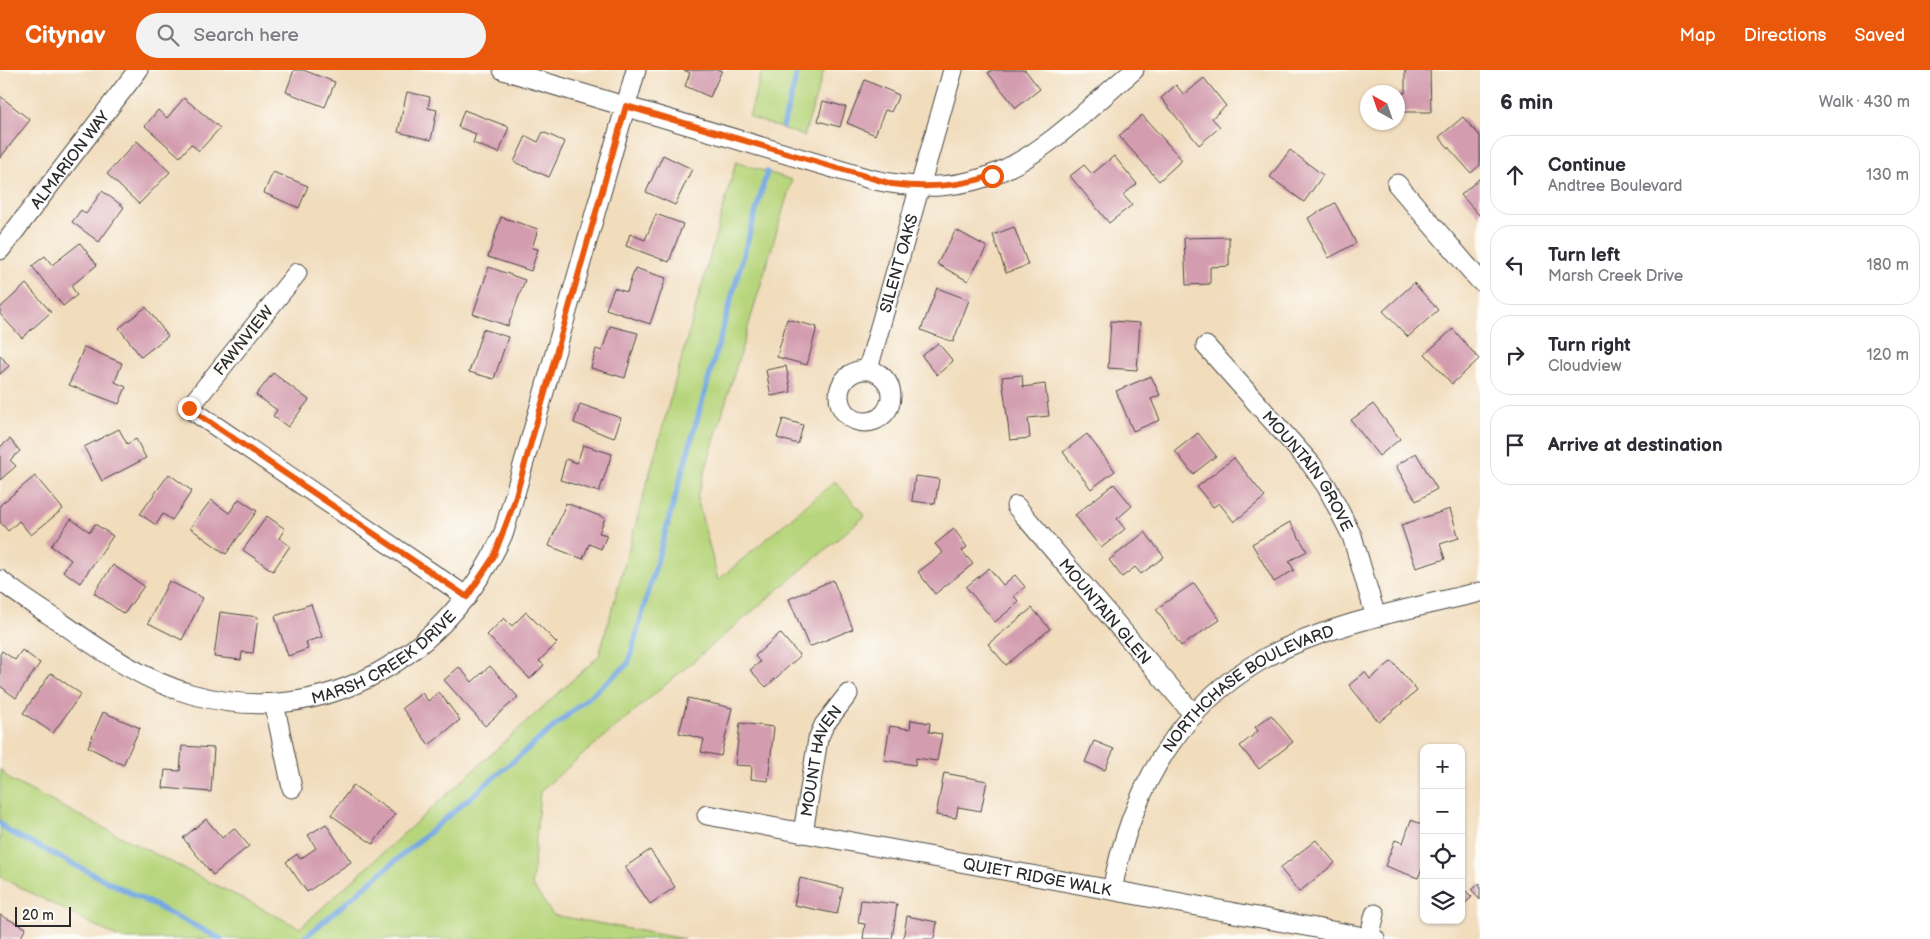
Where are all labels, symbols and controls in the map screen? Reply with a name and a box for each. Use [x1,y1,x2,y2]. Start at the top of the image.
search box [136,13,486,58]
text: Citynav [25,21,106,50]
icon: search [154,21,182,49]
text: Search here [194,24,299,47]
text: Map [1680,25,1716,46]
text: Directions [1744,25,1826,46]
text: Saved [1854,25,1905,46]
north arrow [1360,85,1405,130]
text: 6 min [1500,90,1553,115]
text: Walk · 430 m [1819,93,1910,112]
street label: ALMARION WAY [27,107,114,213]
text: Continue [1548,154,1626,177]
icon: ahead [1501,161,1529,189]
route start [981,165,1004,188]
text: 130 m [1866,166,1909,185]
text: Andtree Boulevard [1548,177,1682,196]
street label: SILENT OAKS [876,212,923,315]
text: Turn left [1548,244,1620,267]
icon: left [1501,251,1529,279]
text: 180 m [1867,256,1909,275]
text: Marsh Creek Drive [1548,267,1683,286]
street label: FAWNVIEW [210,302,278,380]
text: Turn right [1548,334,1631,357]
icon: right [1501,341,1529,369]
text: 120 m [1866,346,1909,365]
text: Cloudview [1548,357,1622,376]
route end [178,397,201,420]
street label: MOUNTAIN GROVE [1257,408,1356,535]
icon: arrive [1501,431,1529,459]
text: Arrive at destination [1548,434,1723,457]
street label: MOUNTAIN GLEN [1054,555,1155,669]
street label: MARSH CREEK DRIVE [309,607,461,709]
street label: NORTHCHASE BOULEVARD [1159,622,1337,756]
street label: MOUNT HAVEN [798,702,847,818]
map controls [1420,744,1465,924]
button: + [1420,744,1465,789]
button: − [1420,789,1465,834]
button: locate [1420,834,1465,879]
street label: QUIET RIDGE WALK [961,855,1113,901]
button: layers [1420,879,1465,924]
scale bar [15,904,71,927]
text: 20 m [22,907,54,924]

